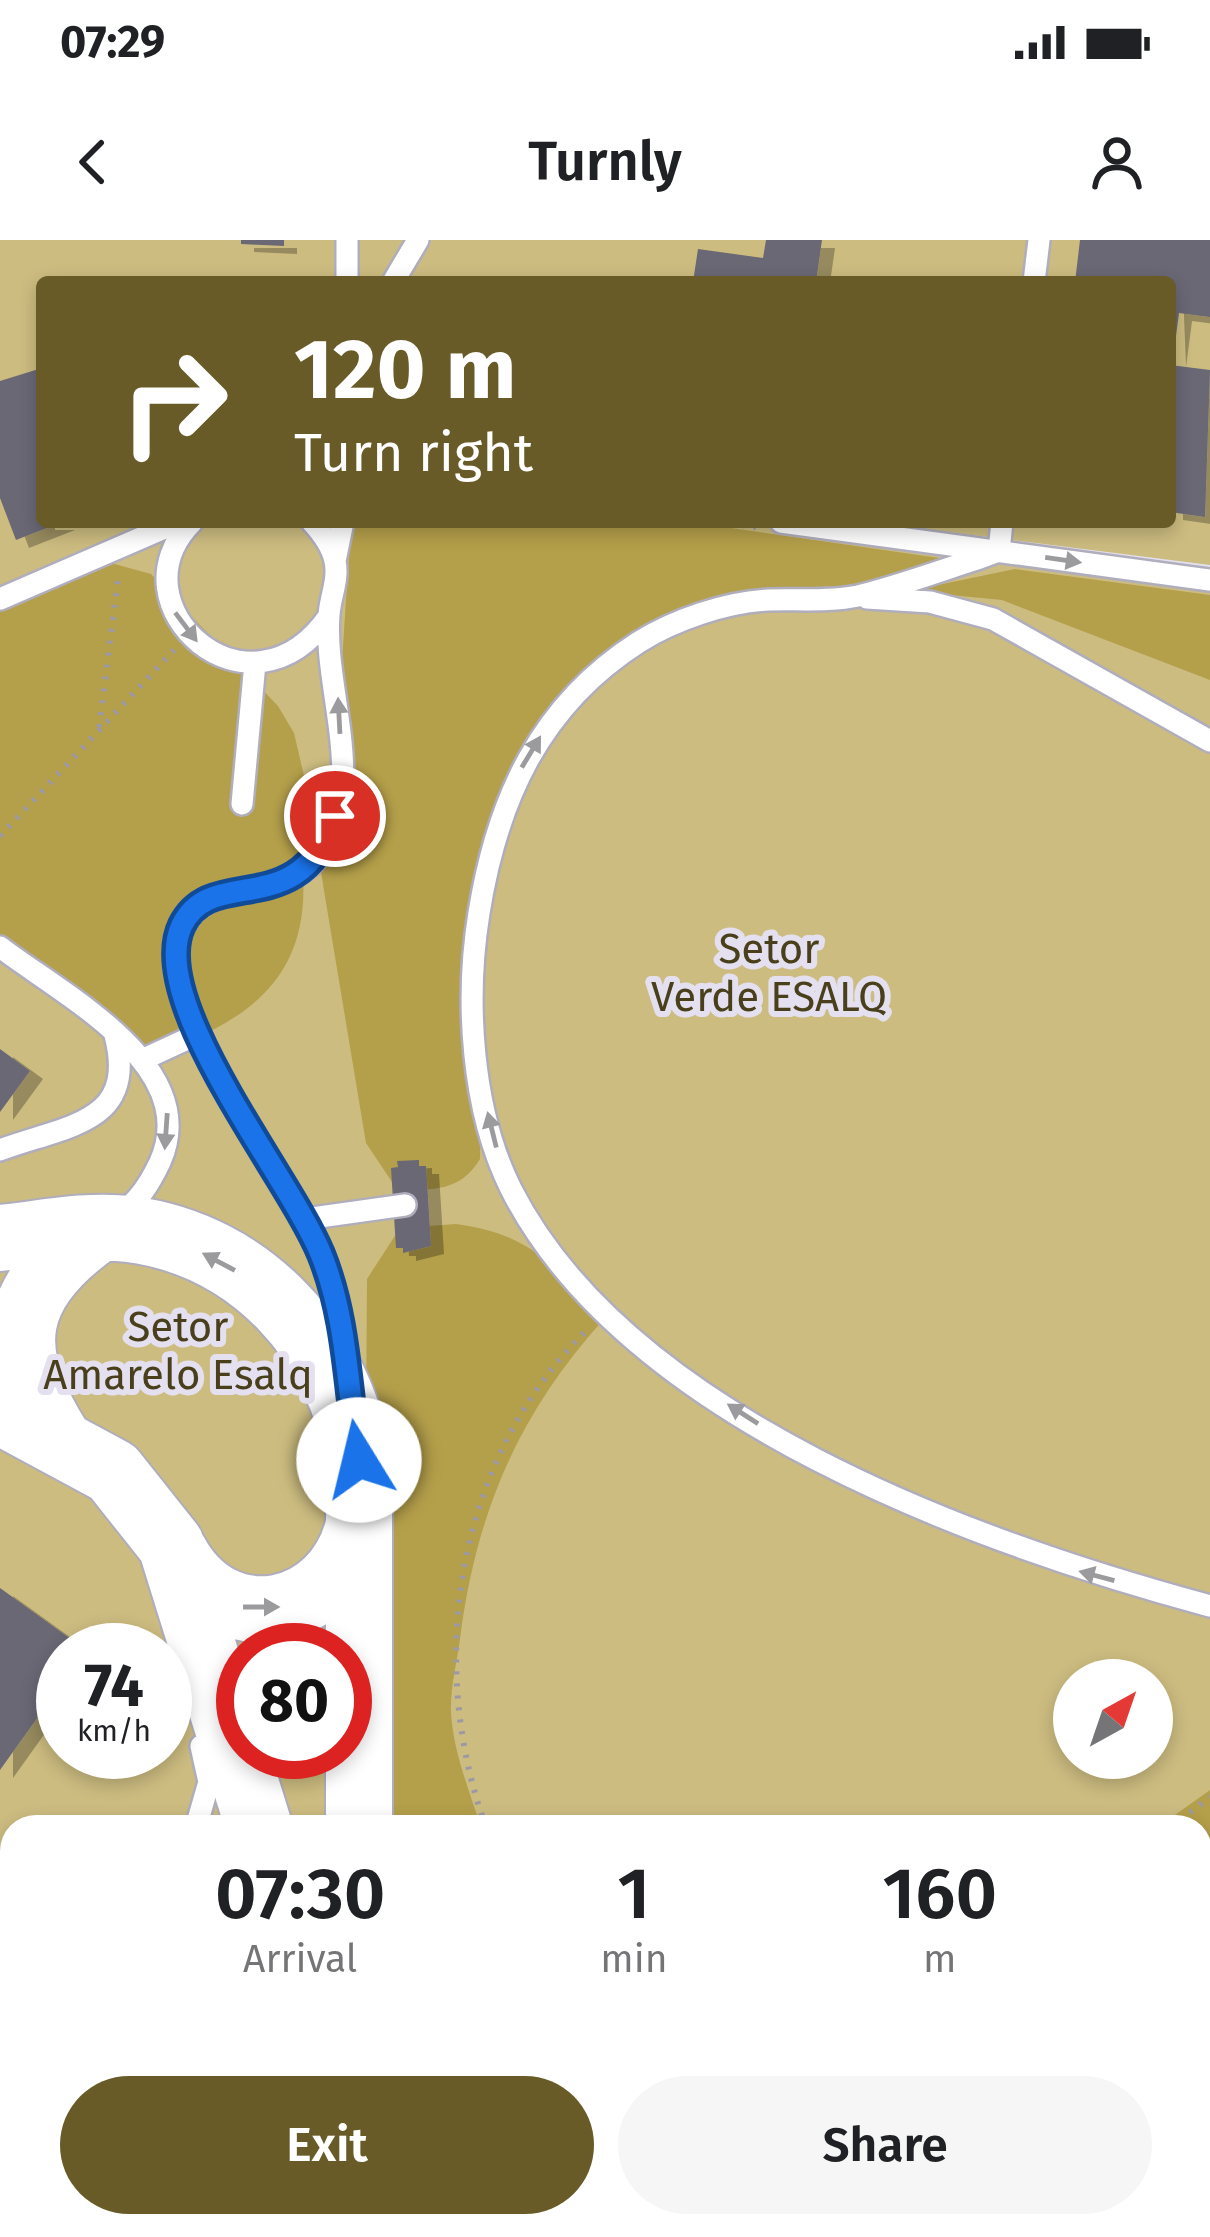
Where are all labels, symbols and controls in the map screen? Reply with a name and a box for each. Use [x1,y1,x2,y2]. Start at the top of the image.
text: 07:29 [60,15,165,69]
icon: back [60,129,126,195]
icon: person [1084,129,1150,195]
text: Turnly [528,130,682,194]
text: 120 m [294,319,516,420]
icon: right [96,324,252,480]
text: Turn right [294,421,533,485]
one-way arrow [1045,551,1082,570]
one-way arrow [174,612,198,643]
one-way arrow [329,696,348,734]
one-way arrow [520,735,541,769]
pin [284,765,386,867]
icon: arrive [302,783,368,849]
park label: Setor Verde ESALQ [651,924,887,1022]
one-way arrow [481,1112,500,1149]
one-way arrow [156,1113,175,1151]
one-way arrow [202,1252,237,1273]
park label: Setor Amarelo Esalq [43,1302,313,1400]
position arrow [296,1397,422,1523]
one-way arrow [727,1404,760,1426]
one-way arrow [1078,1565,1115,1584]
one-way arrow [243,1597,281,1617]
speed limit sign: 80 [216,1623,372,1779]
text: 74 [84,1650,144,1722]
north arrow [1053,1659,1173,1779]
map controls [1053,1659,1173,1779]
text: km/h [77,1713,151,1749]
text: 07:30 [215,1851,385,1937]
text: 1 [618,1851,650,1937]
text: 160 [883,1851,997,1937]
text: Arrival [243,1936,357,1982]
text: min [600,1936,668,1982]
text: m [923,1936,957,1982]
button: Exit [60,2076,594,2214]
button: Share [618,2076,1152,2214]

